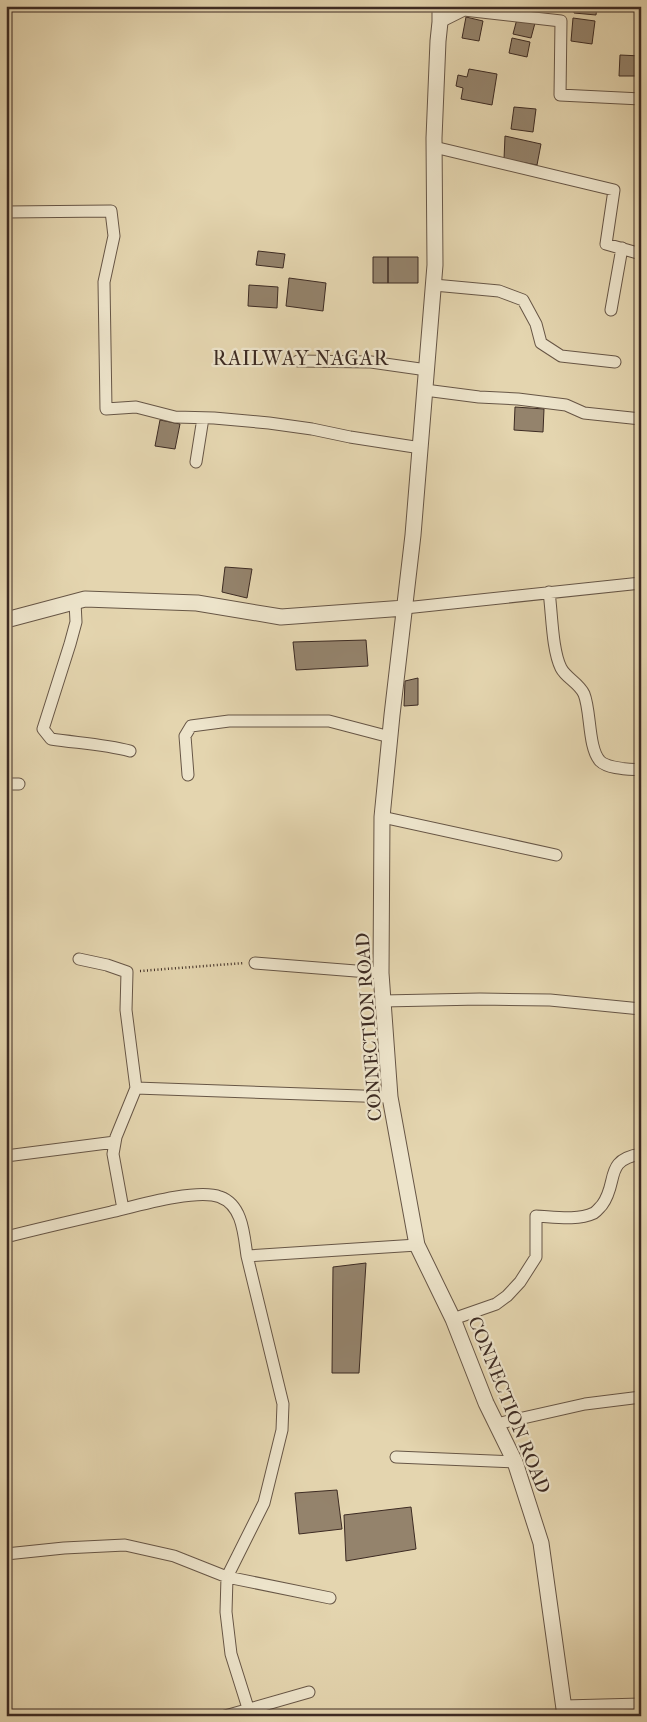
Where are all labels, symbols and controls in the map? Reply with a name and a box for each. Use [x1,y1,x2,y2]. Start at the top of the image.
district label: RAILWAY NAGAR [213,347,390,370]
street label: CONNECTION ROAD [351,932,387,1122]
street label: CONNECTION ROAD [463,1313,555,1497]

